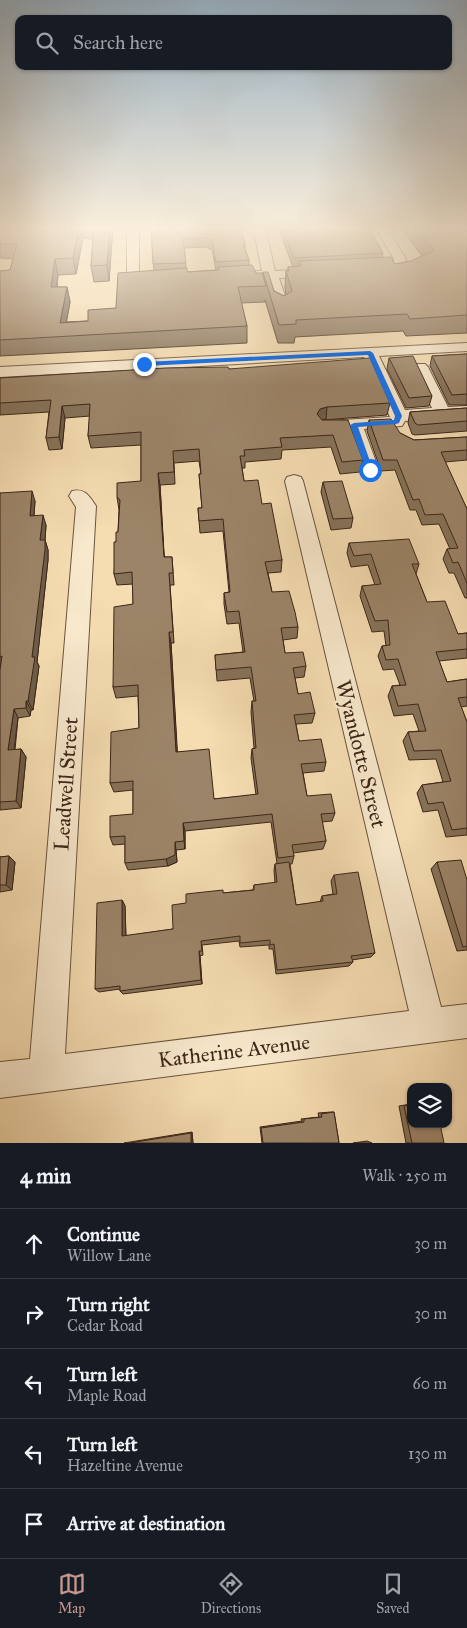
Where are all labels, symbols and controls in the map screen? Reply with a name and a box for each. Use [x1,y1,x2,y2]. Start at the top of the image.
search box [15,15,452,70]
icon: search [33,29,61,57]
text: Search here [73,31,163,54]
route end [133,353,156,376]
route start [359,459,382,482]
street label: Wyandotte Street [330,677,392,831]
street label: Leadwell Street [48,716,84,852]
street label: Katherine Avenue [157,1029,312,1073]
map controls [407,1083,452,1128]
button: layers [407,1083,452,1128]
text: 4 min [20,1163,71,1189]
text: Walk · 250 m [362,1166,447,1185]
text: Continue [67,1223,140,1246]
icon: ahead [20,1230,48,1258]
text: 30 m [414,1234,447,1253]
text: Willow Lane [67,1246,151,1265]
text: Turn right [67,1293,150,1316]
icon: right [20,1300,48,1328]
text: 30 m [414,1304,447,1323]
text: Cedar Road [67,1316,143,1335]
text: Turn left [67,1363,137,1386]
icon: left [20,1370,48,1398]
text: 60 m [413,1374,447,1393]
text: Maple Road [67,1386,147,1405]
text: Turn left [67,1433,137,1456]
icon: left [20,1440,48,1468]
text: 130 m [408,1444,447,1463]
text: Hazeltine Avenue [67,1456,183,1475]
icon: arrive [20,1510,48,1538]
text: Arrive at destination [67,1512,225,1535]
tab: Map [58,1570,86,1617]
tab: Directions [201,1570,261,1617]
tab: Saved [376,1570,409,1617]

